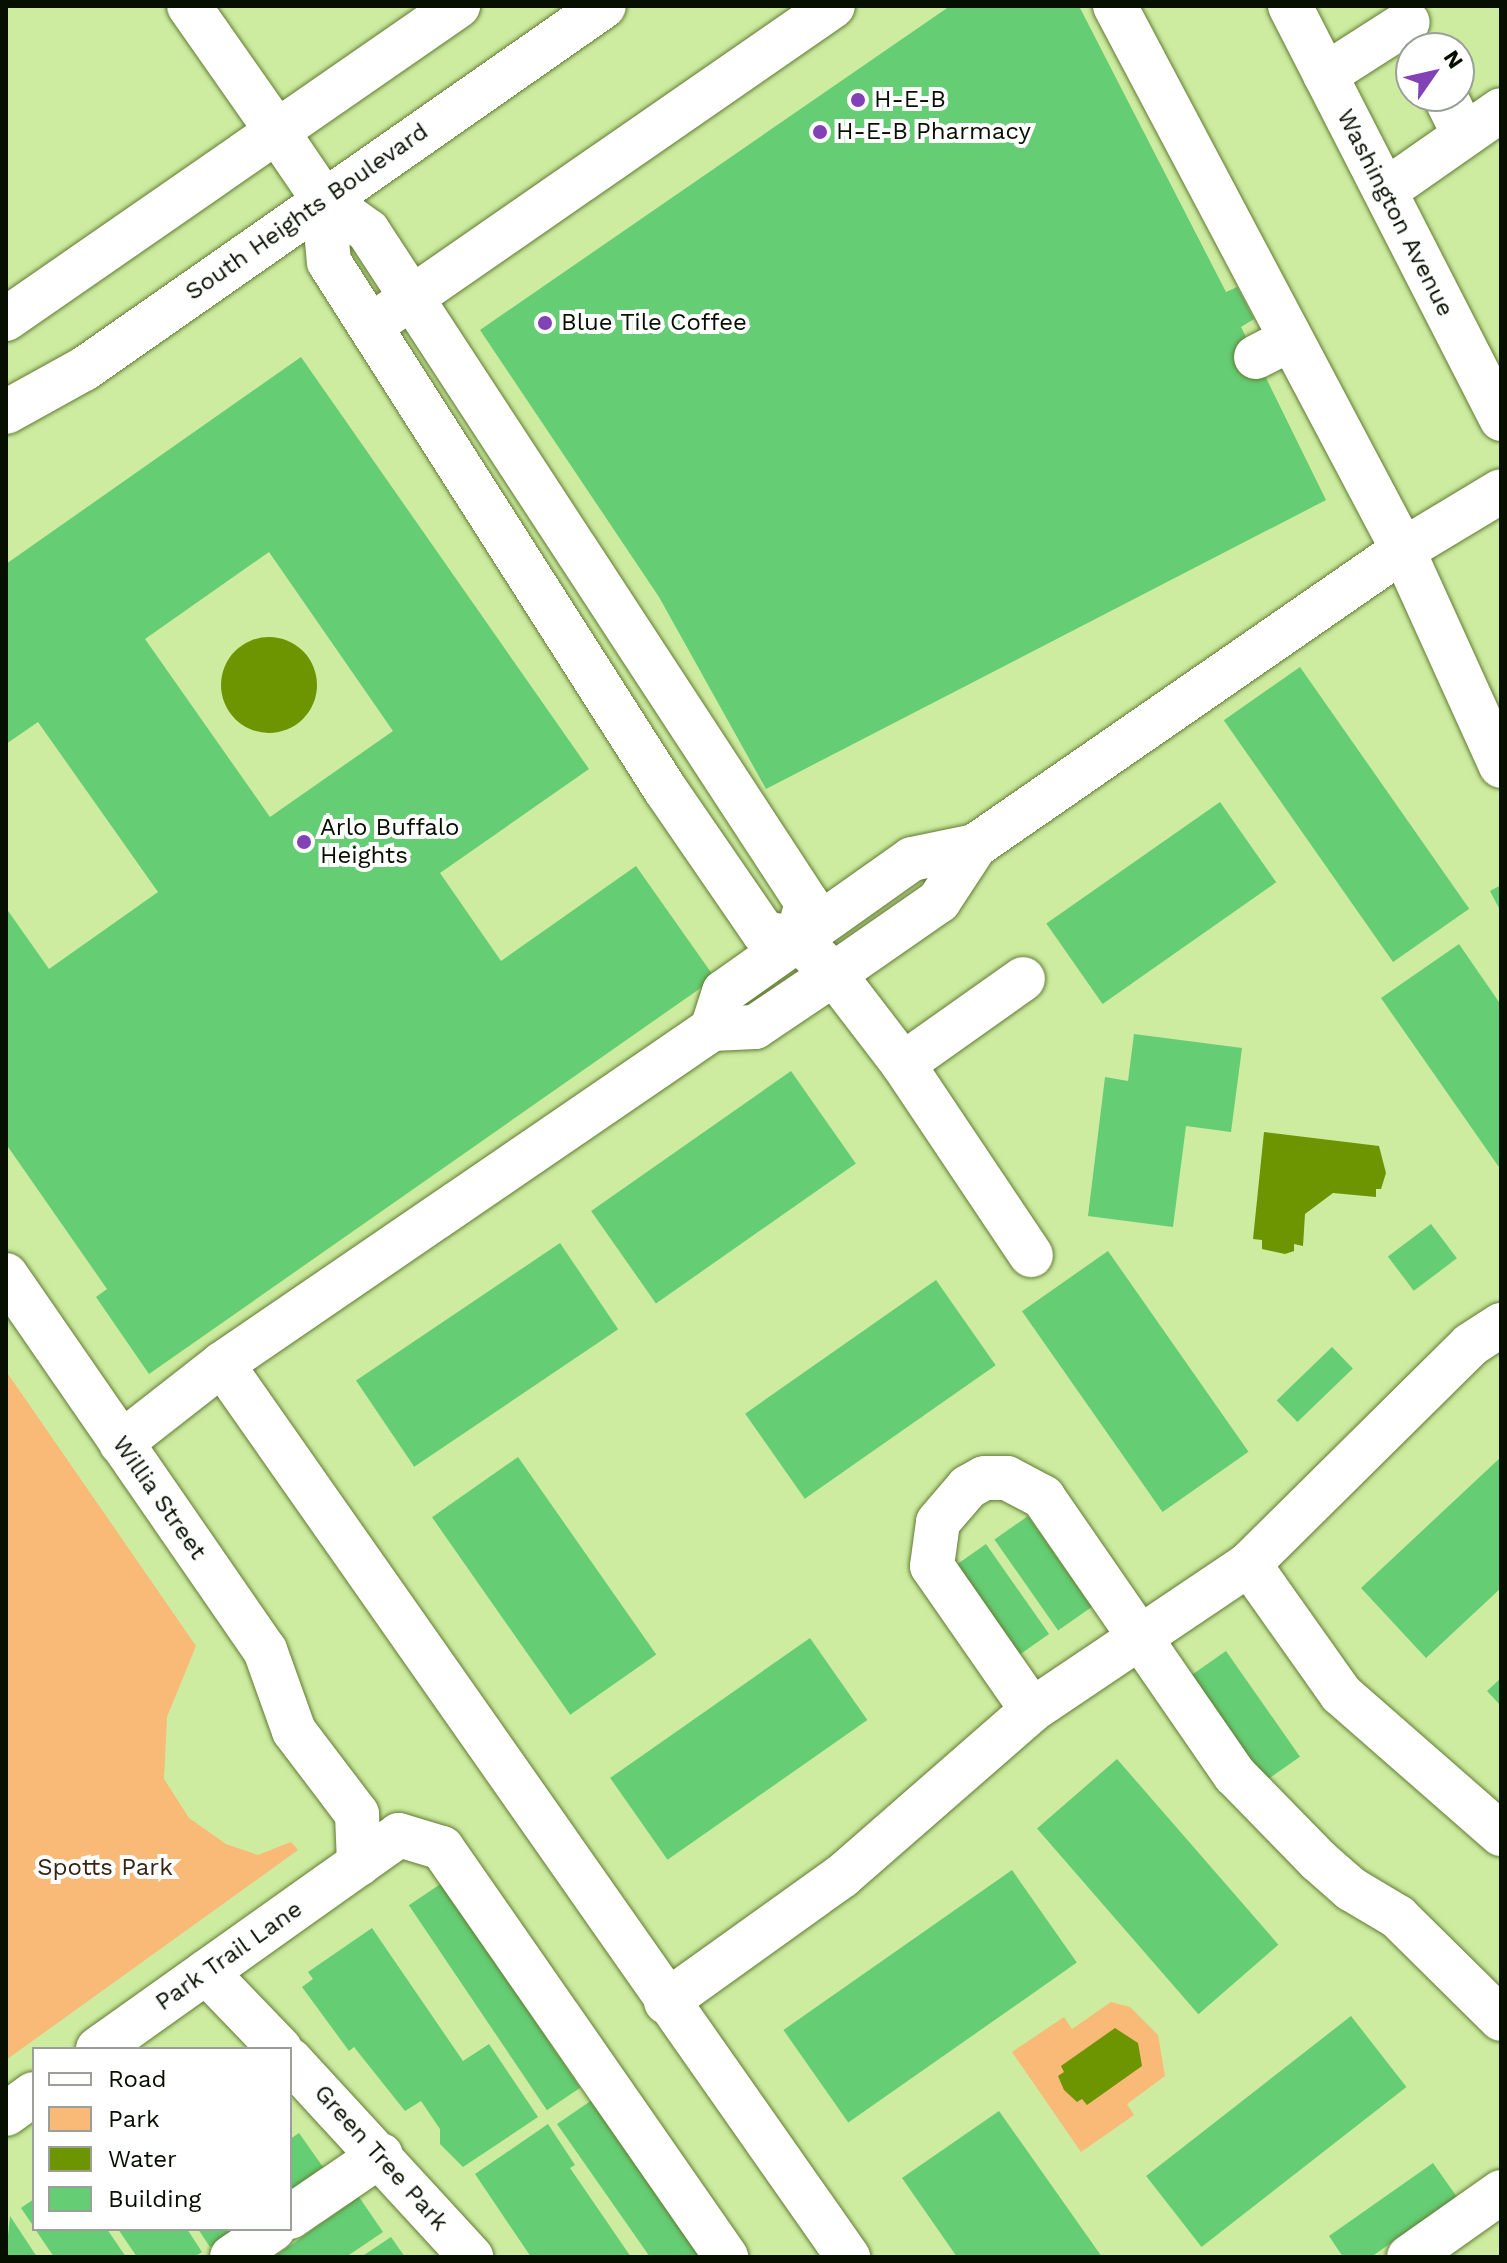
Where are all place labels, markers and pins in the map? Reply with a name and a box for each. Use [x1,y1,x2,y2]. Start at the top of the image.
place label: H-E-B [874,86,946,114]
marker: H-E-B [849,91,867,109]
place label: H-E-B Pharmacy [836,118,1031,146]
marker: H-E-B Pharmacy [811,123,829,141]
place label: Blue Tile Coffee [561,309,748,337]
marker: Blue Tile Coffee [536,314,554,332]
place label: Arlo Buffalo Heights [320,814,460,870]
marker: Arlo Buffalo Heights [295,833,313,851]

